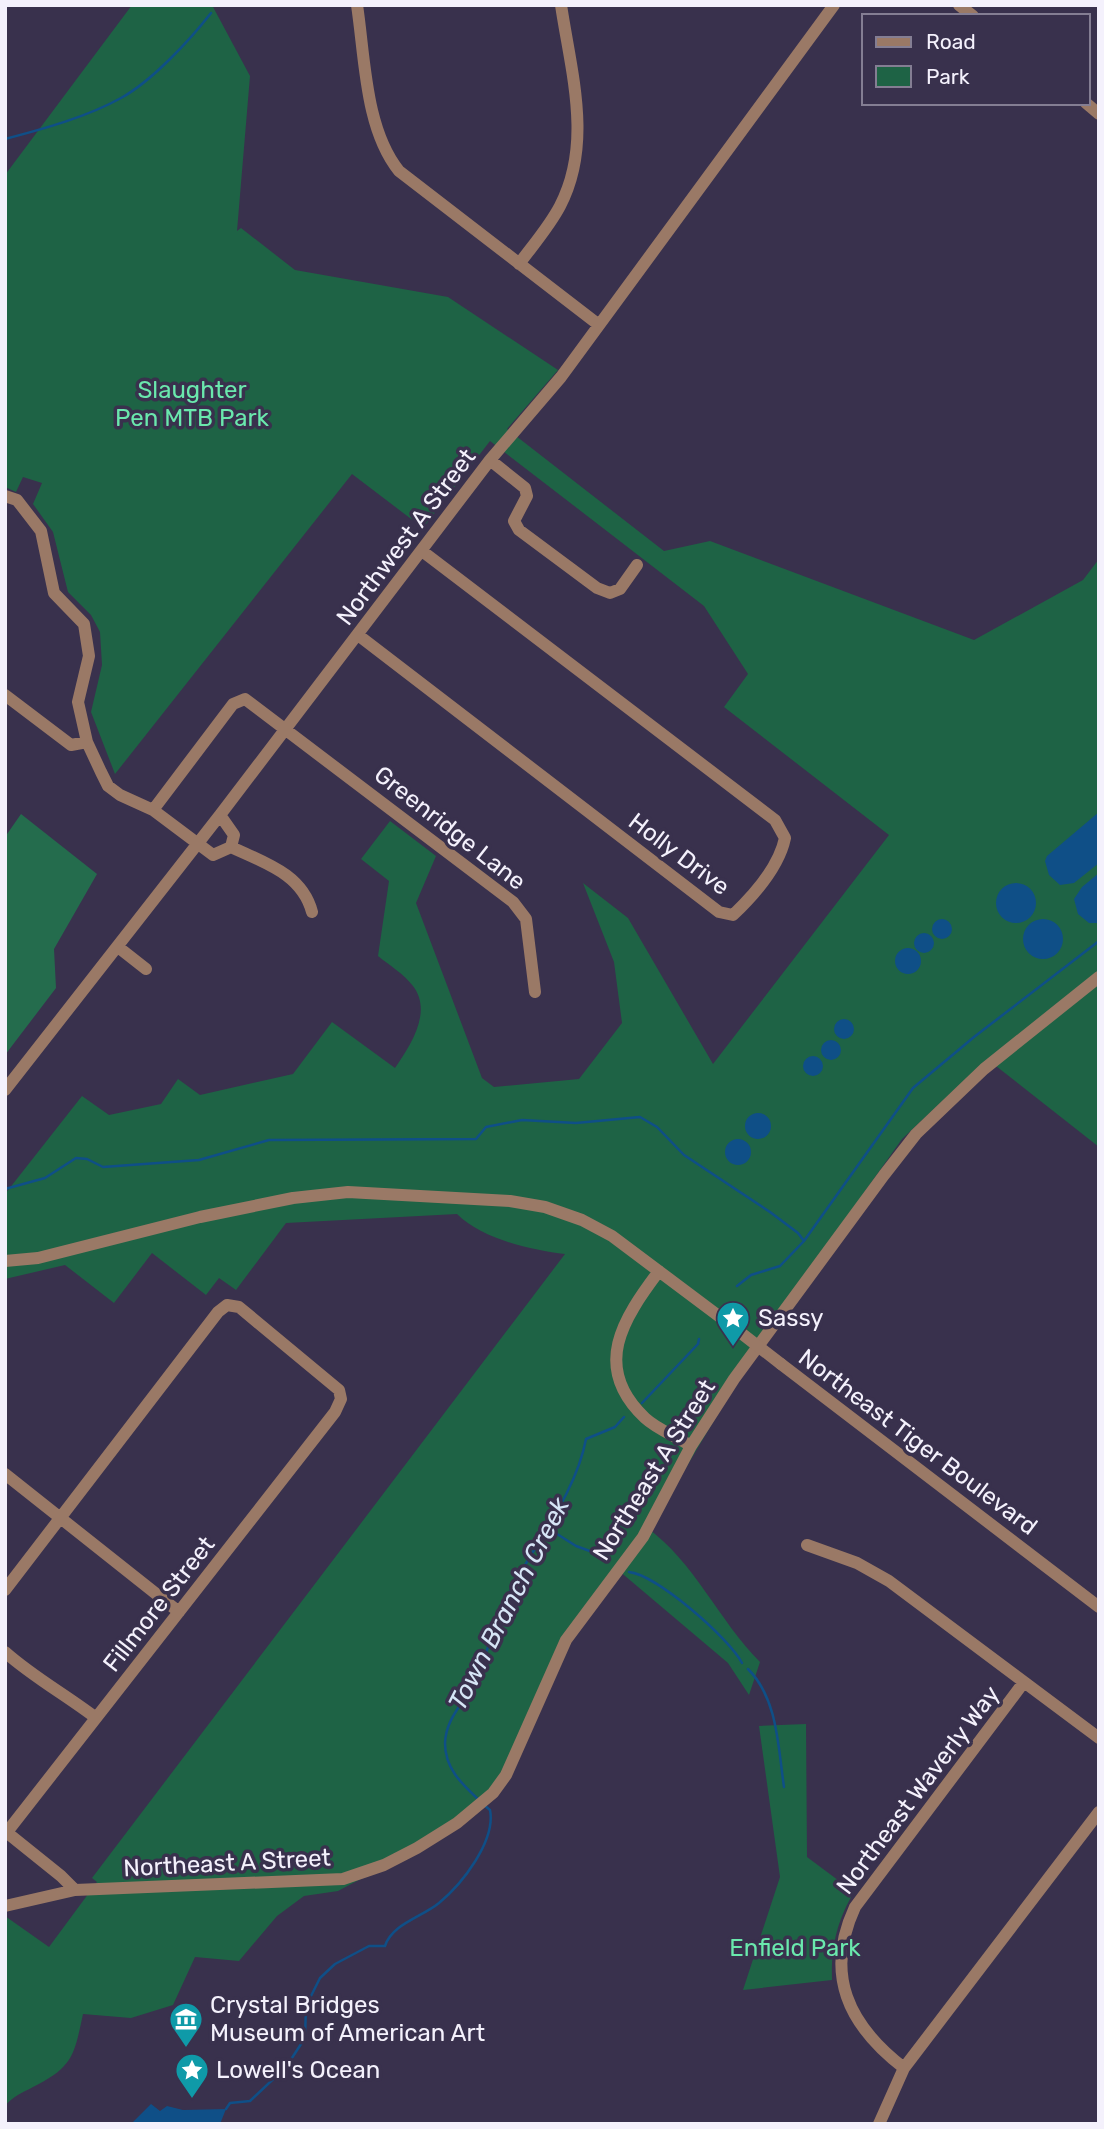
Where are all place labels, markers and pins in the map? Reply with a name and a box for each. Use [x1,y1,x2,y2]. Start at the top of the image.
place icon: Sassy [714,1299,752,1348]
place label: Sassy [758,1304,823,1332]
place label: Crystal Bridges Museum of American Art [210,1991,485,2047]
museum icon: Crystal Bridges Museum of American Art [167,2000,205,2049]
place icon: Lowell's Ocean [173,2051,211,2100]
place label: Lowell's Ocean [216,2056,380,2084]

